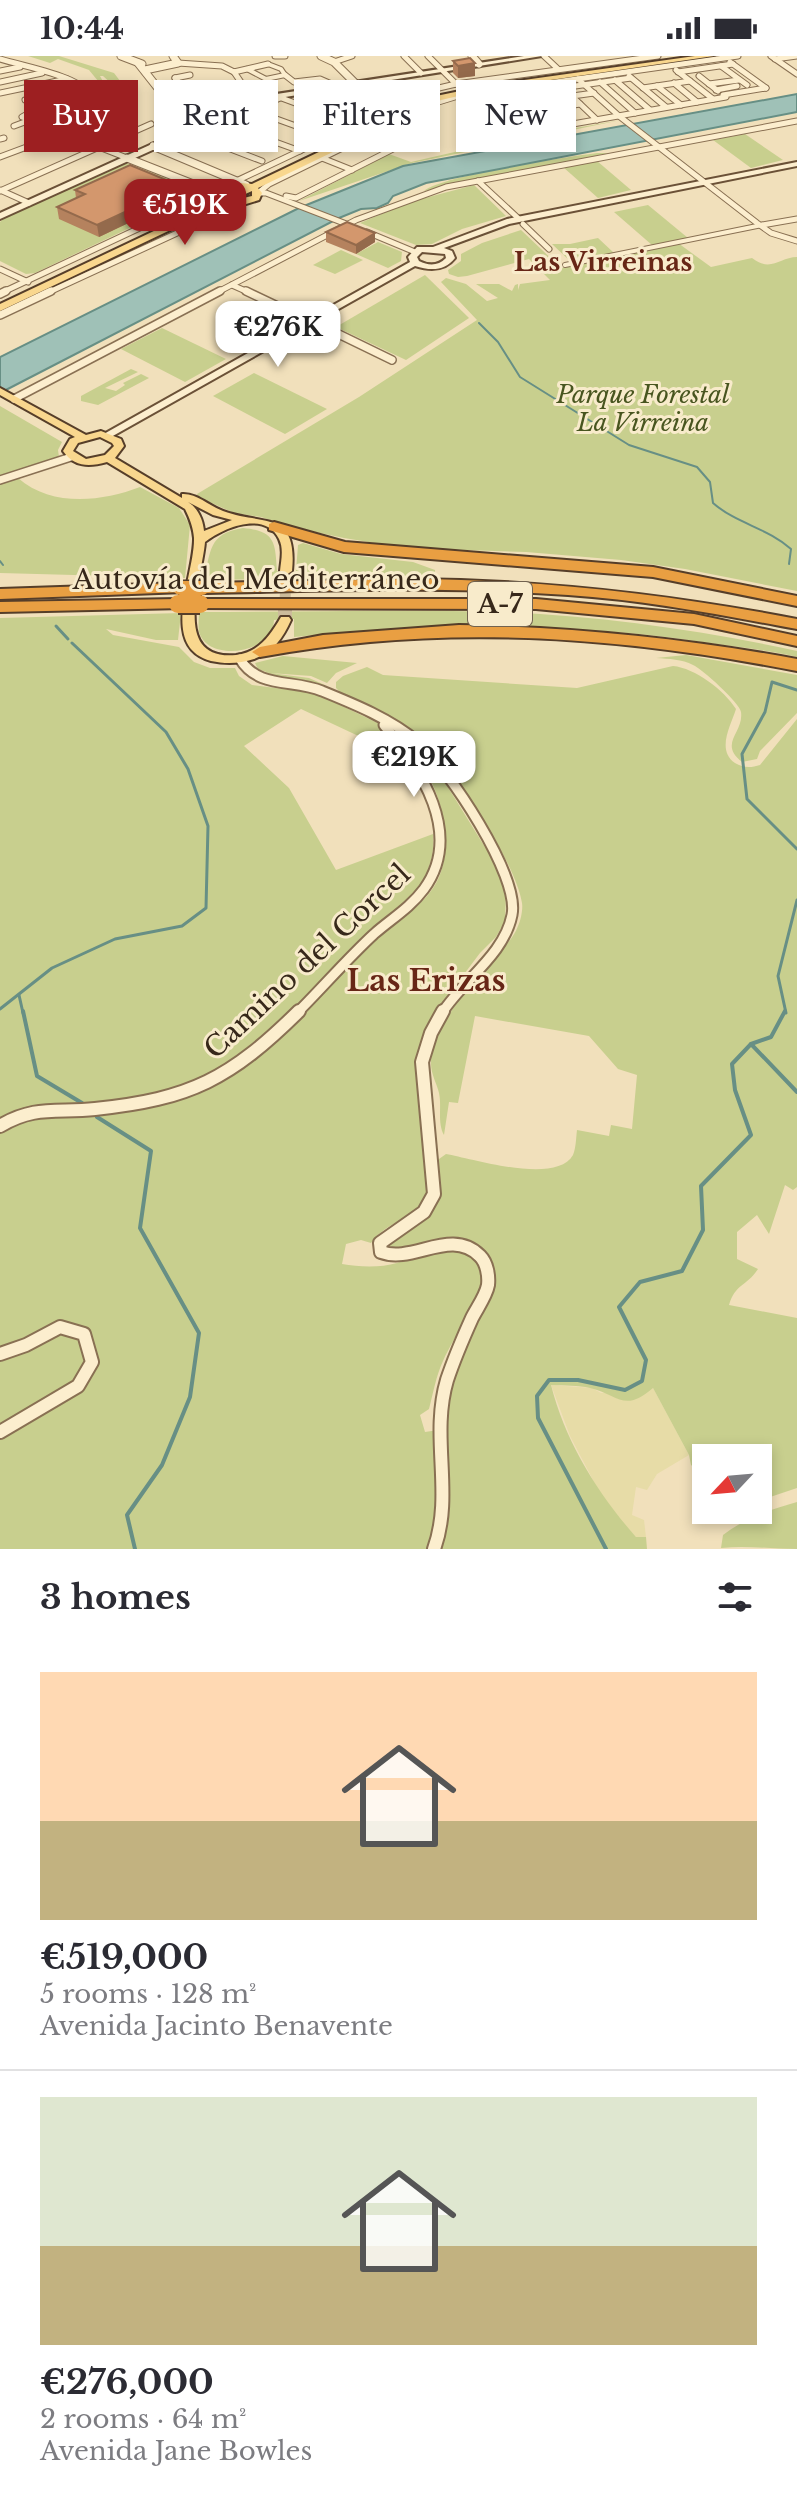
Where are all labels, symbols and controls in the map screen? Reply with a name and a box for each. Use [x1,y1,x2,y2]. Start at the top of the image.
text: 10:44 [40,10,124,47]
chip: Buy [24,80,138,152]
chip: Rent [154,80,278,152]
chip: Filters [294,80,440,152]
chip: New [456,80,576,152]
pin: €519K [129,179,241,247]
text: €519K [142,189,228,221]
district label: Las Virreinas [514,246,692,278]
pin: €276K [222,301,334,369]
text: €276K [233,311,323,343]
park label: Parque Forestal La Virreina [555,380,730,437]
street label: Autovía del Mediterráneo [71,562,440,597]
road number: A-7 [468,582,532,626]
pin: €219K [358,731,470,799]
text: €219K [371,741,457,773]
street label: Camino del Corcel [197,857,418,1066]
district label: Las Erizas [347,962,505,999]
north arrow [692,1444,772,1524]
map controls [692,1444,772,1524]
icon: filters [713,1575,757,1619]
text: 3 homes [40,1576,191,1618]
icon: home [327,1724,471,1868]
text: €519,000 [40,1936,208,1978]
text: 5 rooms · 128 m² [40,1978,257,2010]
text: Avenida Jacinto Benavente [40,2010,393,2042]
icon: home [327,2149,471,2293]
text: €276,000 [40,2361,214,2403]
text: 2 rooms · 64 m² [40,2403,246,2435]
text: Avenida Jane Bowles [40,2435,312,2467]

